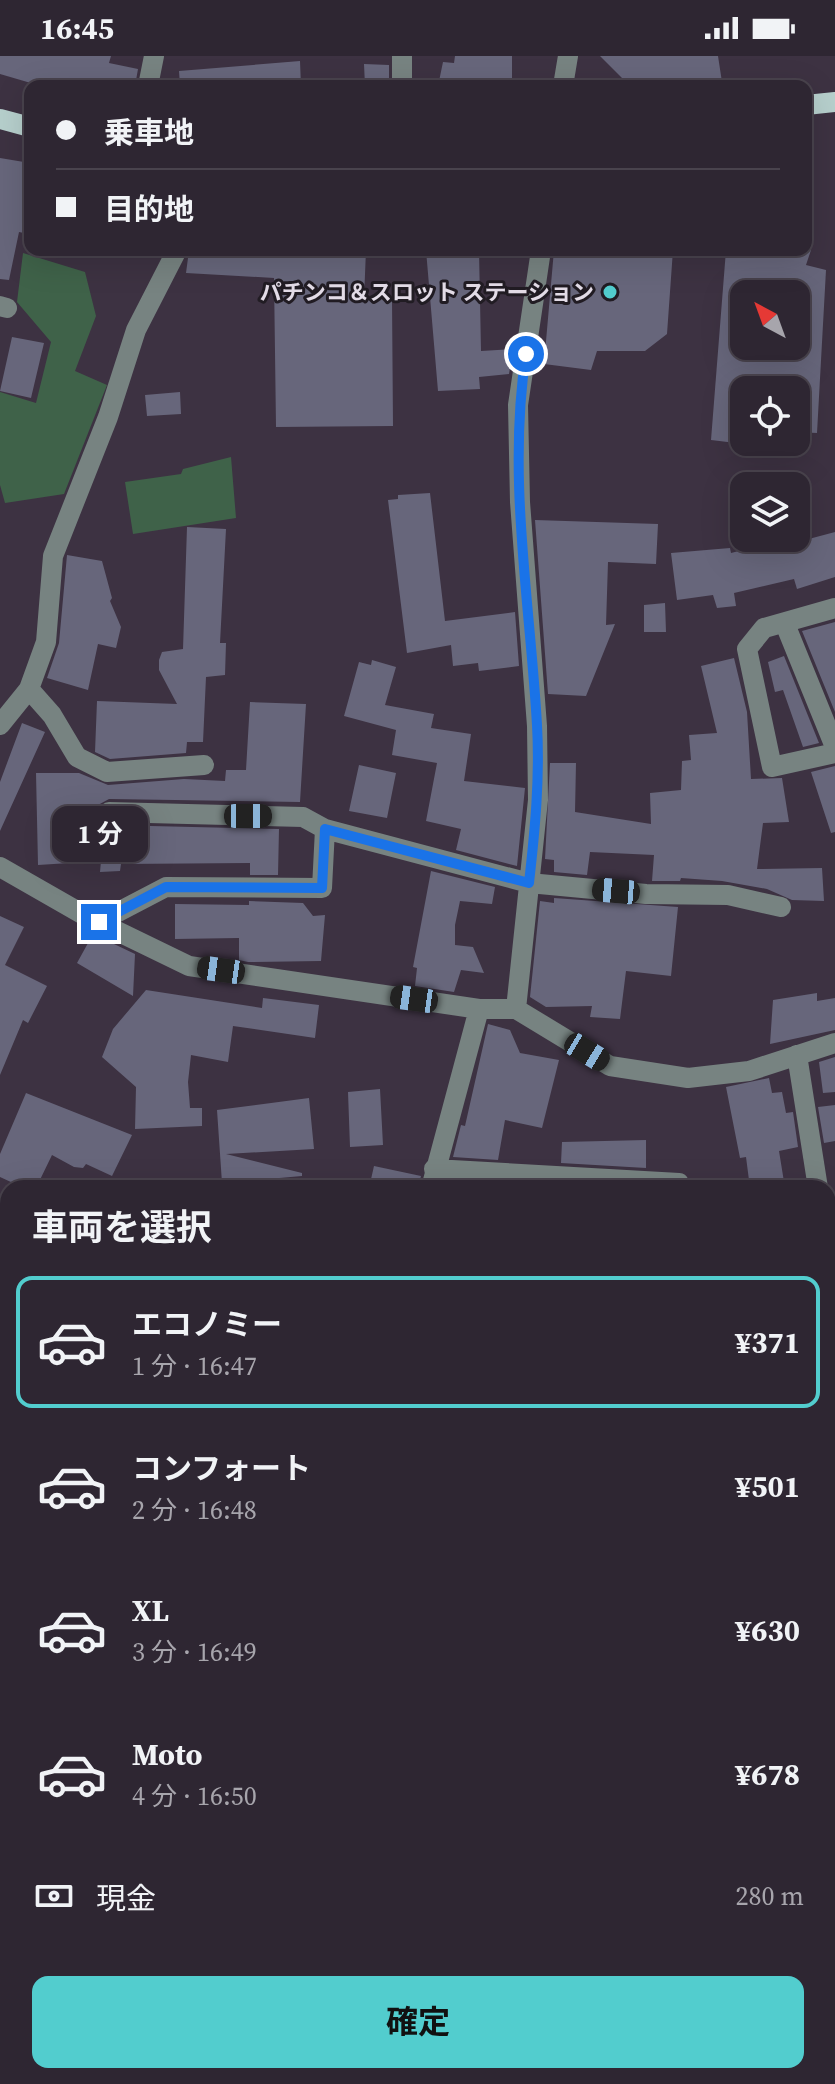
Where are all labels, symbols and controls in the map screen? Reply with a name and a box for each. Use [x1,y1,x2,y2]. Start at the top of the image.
text: 16:45 [40,8,114,49]
text: 乗車地 [104,112,194,153]
text: 目的地 [104,189,194,230]
place label: パチンコ＆スロット ステーション [260,277,594,307]
north arrow [730,280,810,360]
map controls [730,280,810,552]
marker: パチンコ＆スロット ステーション [601,283,619,301]
route start [508,336,544,372]
button: locate [730,376,810,456]
button: layers [730,472,810,552]
car [224,804,272,828]
callout: 1 分 [51,806,147,862]
text: 1 分 [77,816,123,852]
car [591,877,641,905]
route end [81,904,117,940]
car [196,955,246,985]
car [389,984,439,1014]
car [560,1029,614,1075]
text: 車両を選択 [32,1203,212,1252]
text: エコノミー [132,1304,282,1345]
icon: car [36,1306,108,1378]
text: ¥371 [735,1322,800,1363]
text: 1 分 · 16:47 [132,1348,257,1384]
text: コンフォート [132,1448,311,1489]
icon: car [36,1450,108,1522]
text: ¥501 [735,1466,800,1507]
text: 2 分 · 16:48 [132,1492,257,1528]
text: XL [132,1590,169,1631]
icon: car [36,1594,108,1666]
text: ¥630 [735,1610,800,1651]
text: 3 分 · 16:49 [132,1634,257,1670]
text: Moto [132,1734,203,1775]
icon: car [36,1738,108,1810]
text: ¥678 [735,1754,800,1795]
text: 4 分 · 16:50 [132,1778,257,1814]
icon: cash [32,1874,76,1918]
text: 現金 [96,1878,156,1919]
text: 280 m [736,1878,804,1914]
button: 確定 [32,1976,804,2068]

